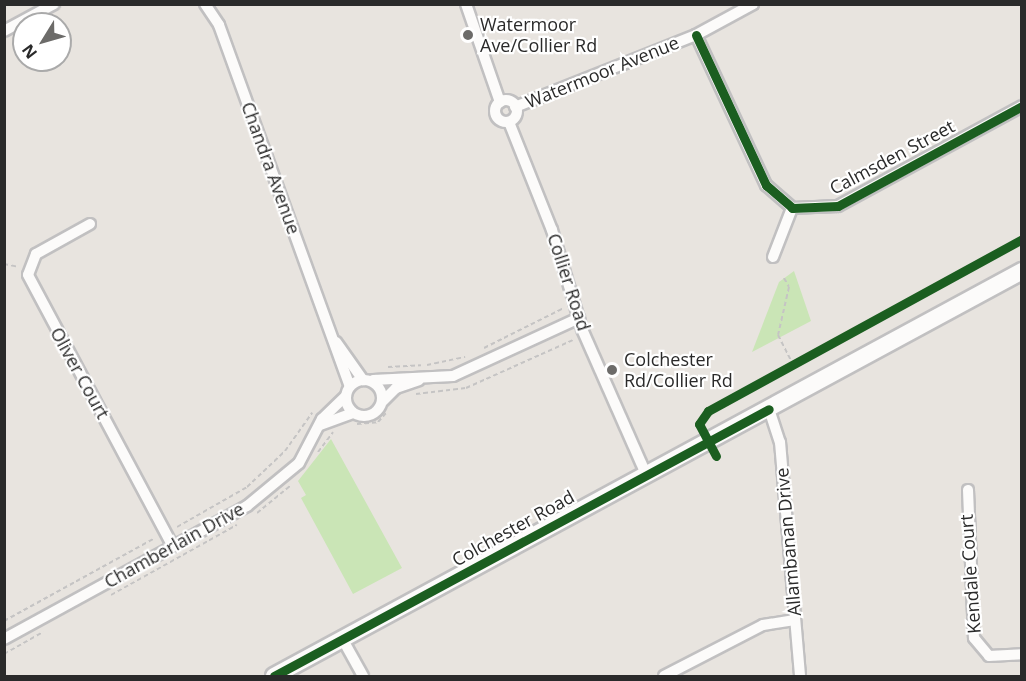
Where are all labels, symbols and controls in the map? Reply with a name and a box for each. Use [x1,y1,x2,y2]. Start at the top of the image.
north arrow [12,12,72,72]
place label: Watermoor Ave/Collier Rd [480,14,597,57]
marker: Watermoor Ave/Collier Rd [461,28,475,42]
street label: Watermoor Avenue [522,31,682,113]
text: N [17,40,42,63]
street label: Chandra Avenue [237,99,305,237]
street label: Calmsden Street [826,115,958,199]
street label: Collier Road [543,231,595,333]
street label: Oliver Court [46,324,114,422]
place label: Colchester Rd/Collier Rd [624,349,733,392]
marker: Colchester Rd/Collier Rd [605,363,619,377]
street label: Allambanan Drive [771,467,805,617]
street label: Colchester Road [448,485,578,571]
street label: Chamberlain Drive [100,498,248,592]
street label: Kendale Court [955,514,985,634]

